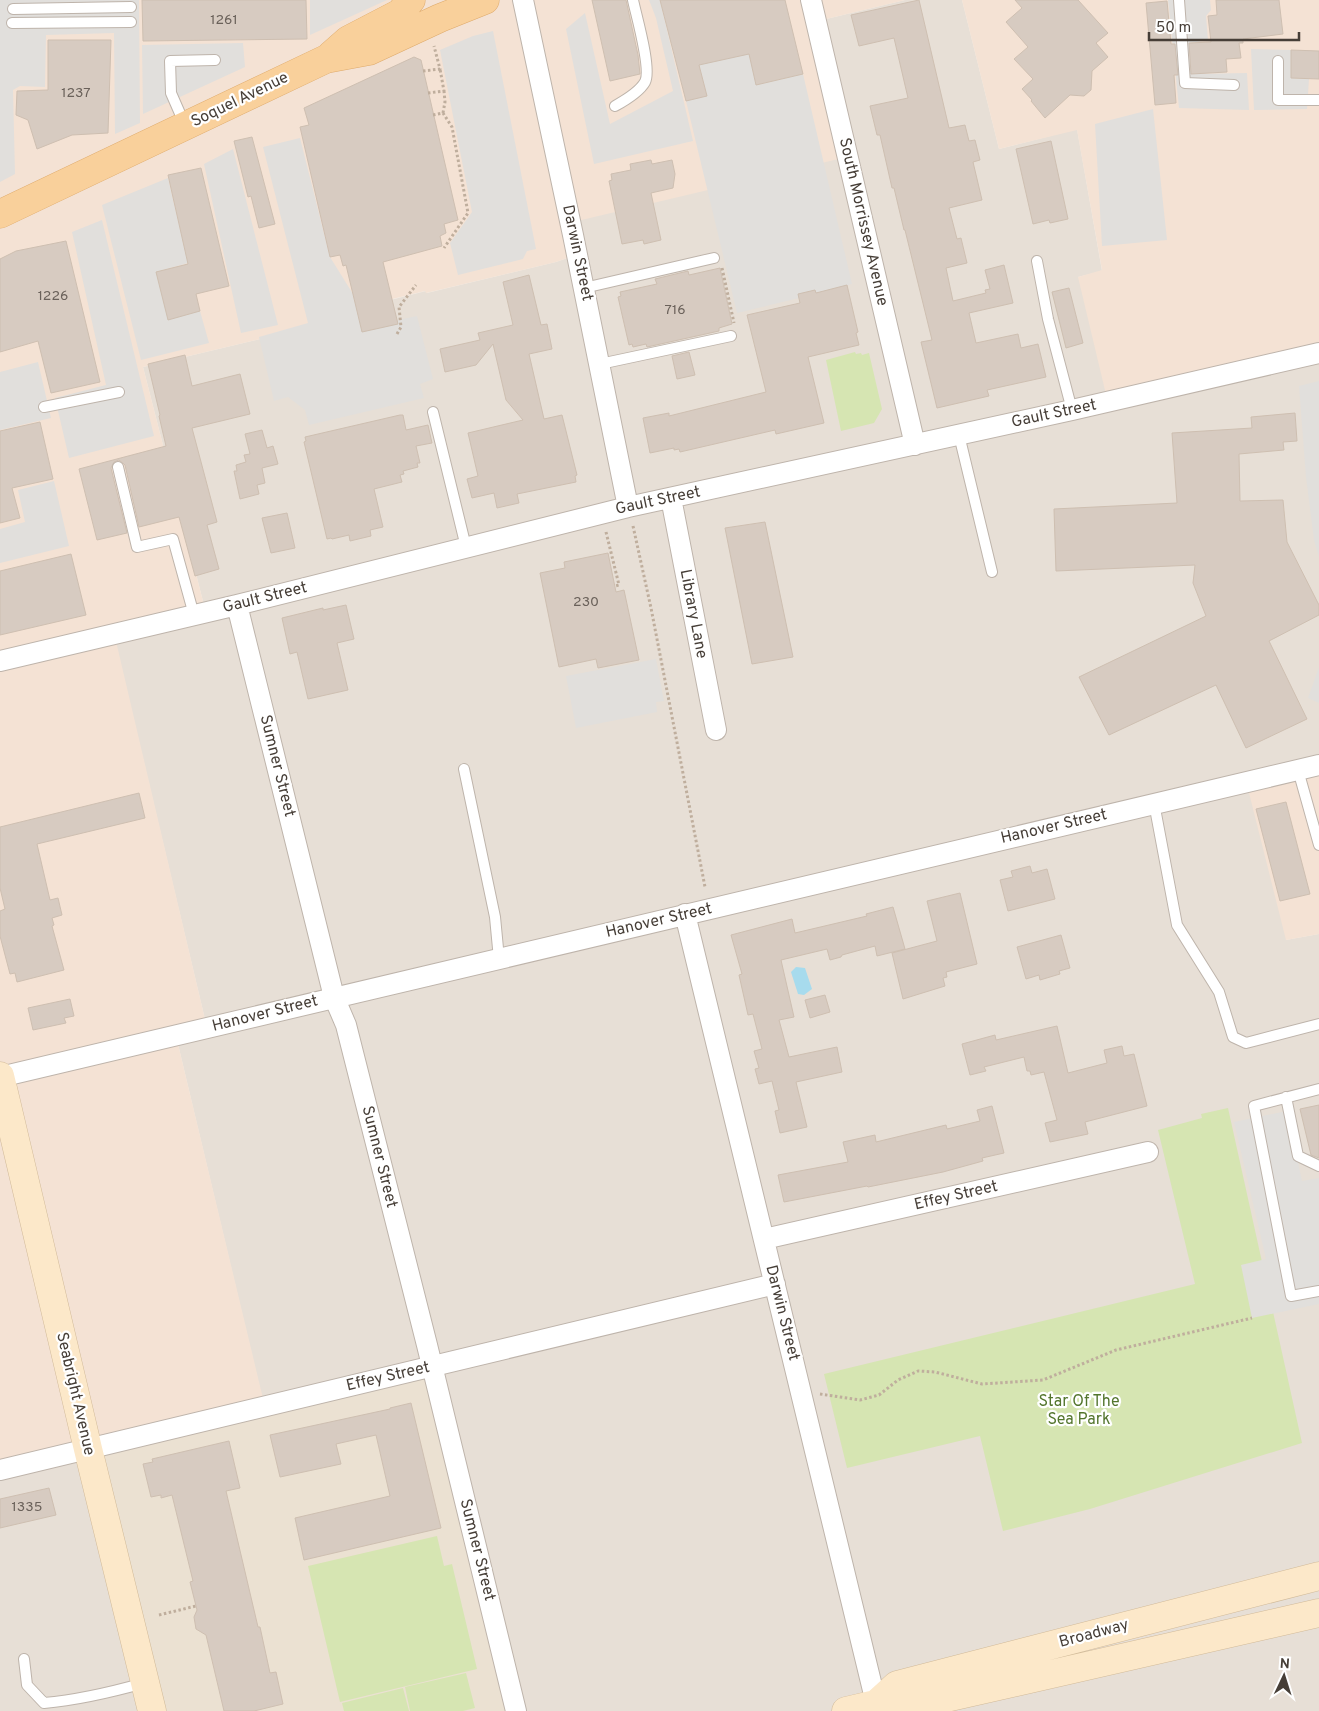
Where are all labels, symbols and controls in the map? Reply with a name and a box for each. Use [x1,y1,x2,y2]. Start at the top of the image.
scale bar [1149,10,1299,42]
house number: 1261 [210,12,238,29]
text: 50 m [1156,19,1191,38]
street label: Soquel Avenue [188,68,292,132]
house number: 1237 [61,85,91,102]
street label: South Morrissey Avenue [834,136,892,308]
street label: Darwin Street [557,203,597,303]
house number: 1226 [38,288,68,305]
house number: 716 [664,302,686,319]
street label: Gault Street [1010,395,1098,433]
street label: Gault Street [614,482,702,520]
street label: Library Lane [675,568,711,660]
street label: Gault Street [221,578,309,618]
house number: 230 [573,594,599,611]
street label: Sumner Street [255,713,299,819]
street label: Hanover Street [999,805,1109,849]
street label: Hanover Street [604,899,714,943]
street label: Hanover Street [210,991,320,1037]
street label: Sumner Street [357,1104,401,1210]
street label: Effey Street [912,1177,1000,1215]
street label: Darwin Street [760,1263,804,1363]
street label: Seabright Avenue [51,1330,99,1458]
street label: Effey Street [344,1358,432,1396]
park label: Star Of The Sea Park [1038,1392,1120,1430]
street label: Sumner Street [455,1497,499,1603]
house number: 1335 [12,1499,42,1516]
street label: Broadway [1057,1615,1131,1653]
north arrow [1259,1651,1309,1701]
text: N [1279,1656,1290,1673]

